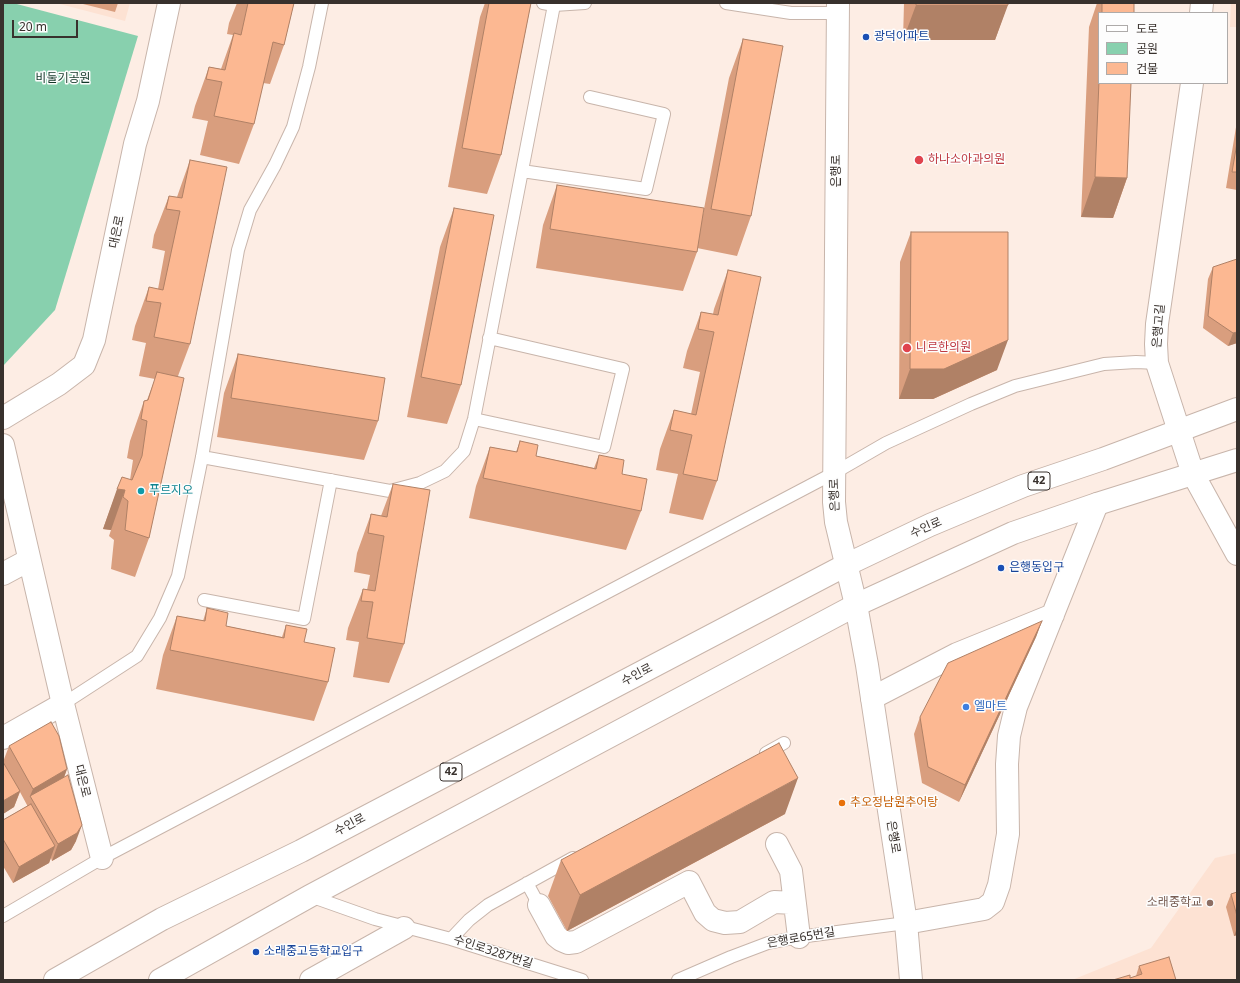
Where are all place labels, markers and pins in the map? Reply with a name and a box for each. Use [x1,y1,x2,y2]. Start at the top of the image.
place label: 광덕아파트 [874,30,929,44]
marker: 광덕아파트 [861,32,871,42]
place label: 하나소아과의원 [928,153,1005,167]
marker: 하나소아과의원 [913,154,925,166]
place label: 니르한의원 [916,341,971,355]
marker: 니르한의원 [901,342,913,354]
place label: 푸르지오 [149,484,193,498]
marker: 푸르지오 [136,486,146,496]
place label: 은행동입구 [1009,561,1064,575]
marker: 은행동입구 [996,563,1006,573]
place label: 엘마트 [974,700,1007,714]
marker: 엘마트 [961,702,971,712]
place label: 추오정남원추어탕 [850,796,938,810]
marker: 추오정남원추어탕 [837,798,847,808]
place label: 소래중학교 [1147,896,1202,910]
marker: 소래중학교 [1205,898,1215,908]
place label: 소래중고등학교입구 [264,945,363,959]
marker: 소래중고등학교입구 [251,947,261,957]

